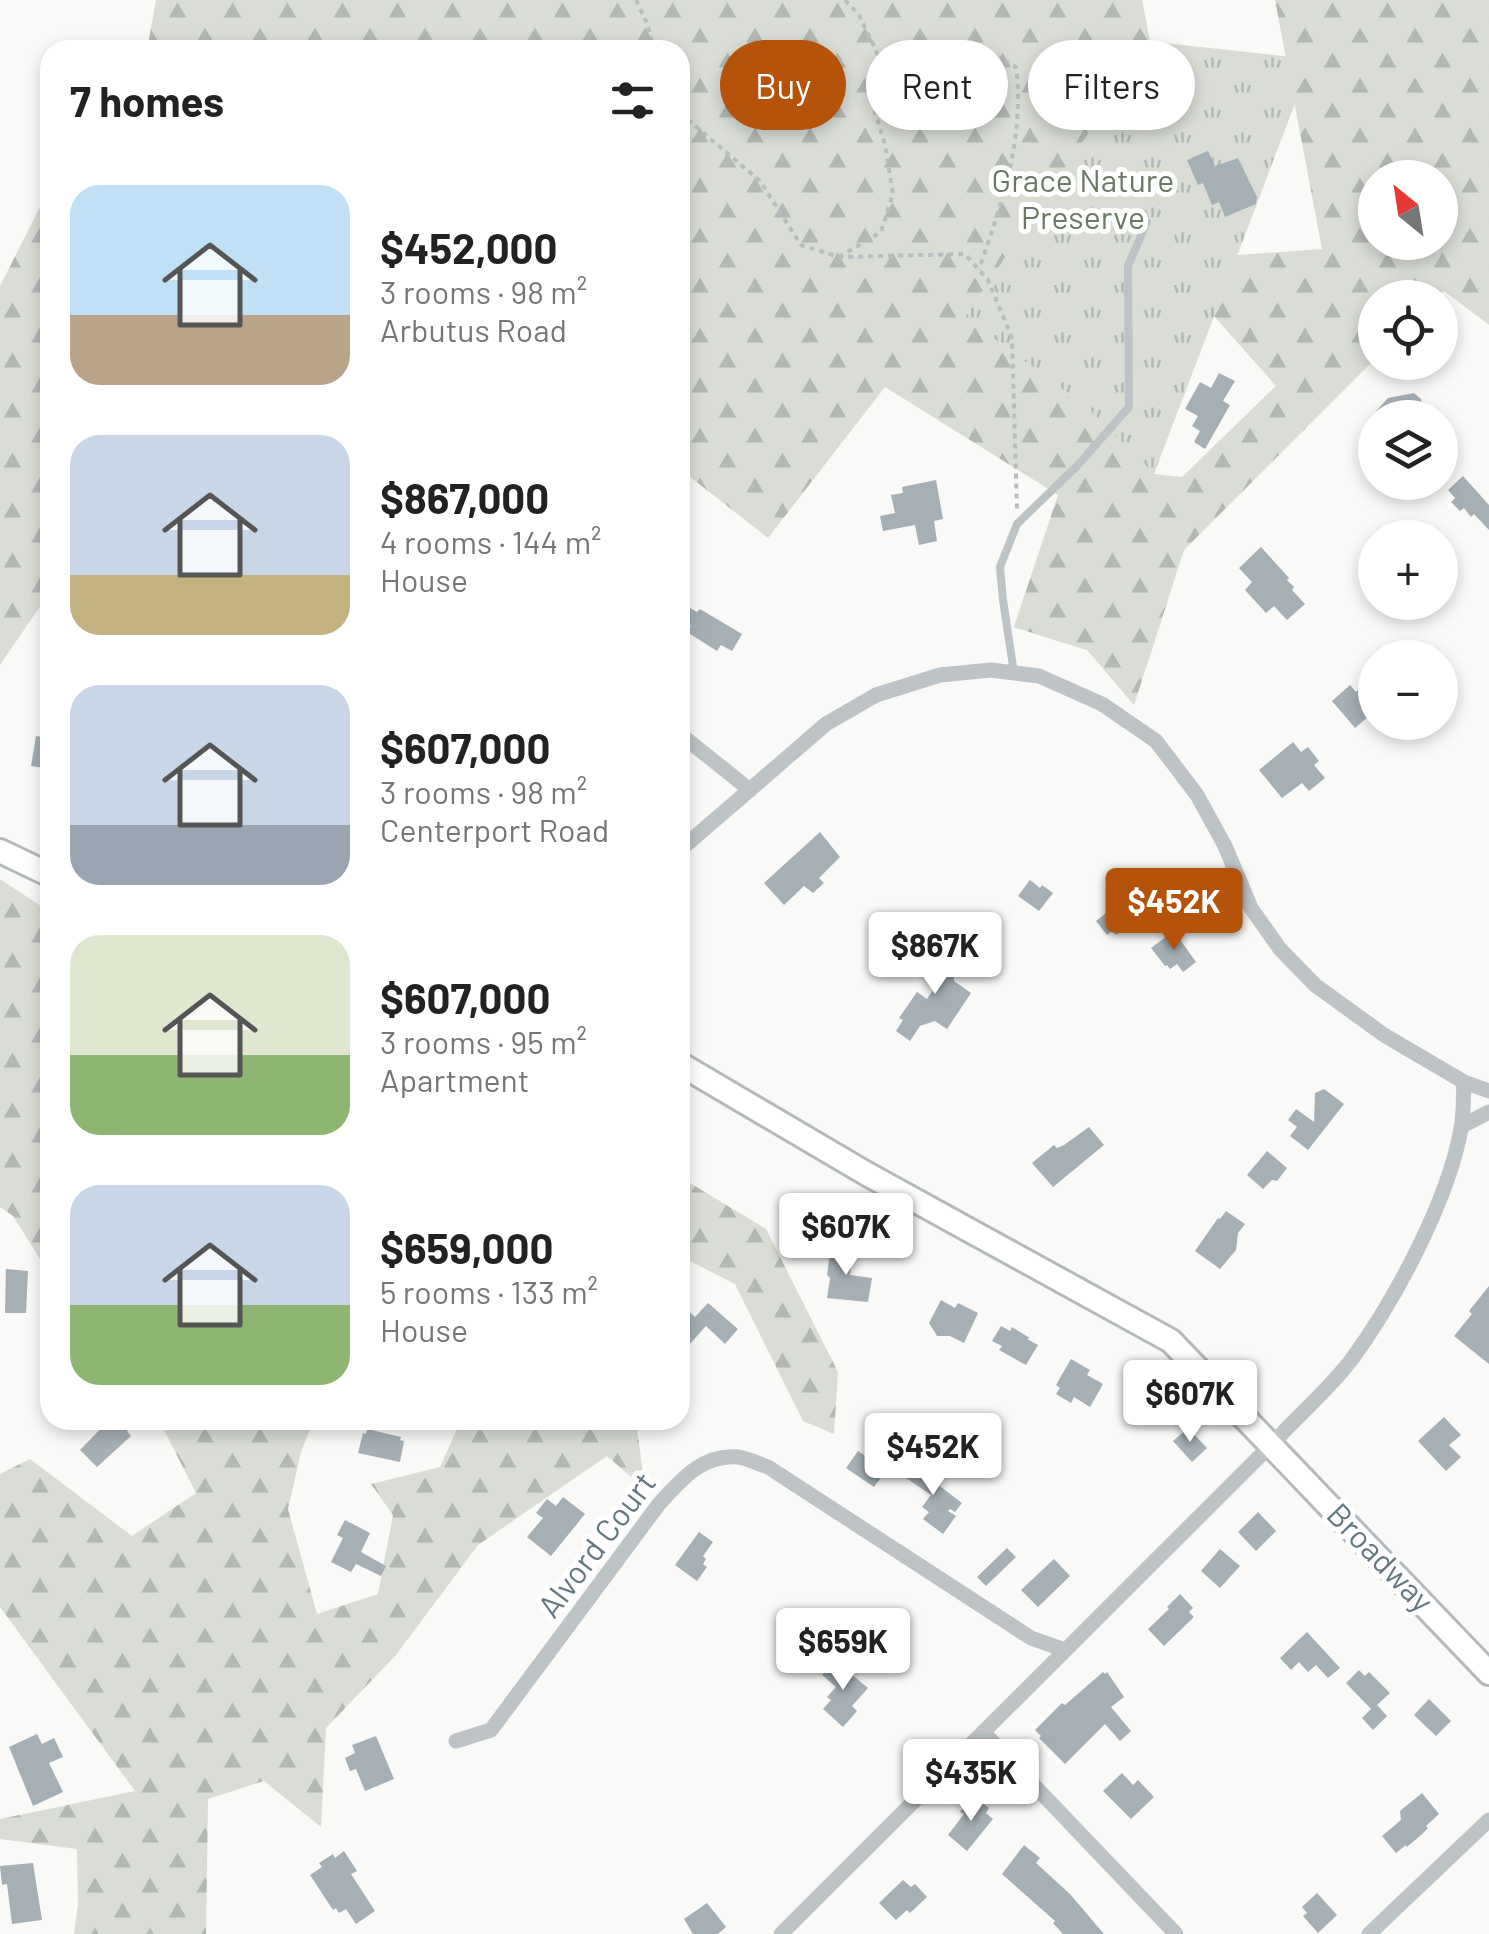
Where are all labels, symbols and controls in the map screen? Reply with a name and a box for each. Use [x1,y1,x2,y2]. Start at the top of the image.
chip: Buy [720,40,846,130]
chip: Rent [866,40,1008,130]
chip: Filters [1028,40,1195,130]
icon: filters [605,73,660,128]
text: 7 homes [70,75,224,125]
park label: Grace Nature Preserve [992,160,1174,235]
north arrow [1358,160,1458,260]
map controls [1358,160,1458,740]
text: $452,000 [380,222,557,272]
icon: home [150,225,270,345]
text: 3 rooms · 98 m² [380,272,587,310]
button: locate [1358,280,1458,380]
text: Arbutus Road [380,310,567,348]
button: layers [1358,400,1458,500]
text: $867,000 [380,472,549,522]
icon: home [150,475,270,595]
button: + [1358,520,1458,620]
text: 4 rooms · 144 m² [380,522,602,560]
text: House [380,560,468,598]
button: − [1358,640,1458,740]
text: $607,000 [380,722,550,772]
icon: home [150,725,270,845]
text: 3 rooms · 98 m² [380,772,587,810]
text: Centerport Road [380,810,609,848]
pin: $452K [1104,868,1244,953]
text: $452K [1128,881,1220,919]
pin: $867K [865,912,1005,997]
text: $867K [891,925,979,963]
text: $607,000 [380,972,550,1022]
icon: home [150,975,270,1095]
text: 3 rooms · 95 m² [380,1022,587,1060]
text: Apartment [380,1060,529,1098]
pin: $607K [776,1193,916,1278]
text: $607K [801,1206,891,1244]
text: $659,000 [380,1222,553,1272]
icon: home [150,1225,270,1345]
text: 5 rooms · 133 m² [380,1272,598,1310]
text: House [380,1310,468,1348]
pin: $607K [1120,1360,1260,1445]
text: $607K [1145,1373,1235,1411]
pin: $452K [863,1413,1003,1498]
text: $452K [887,1426,979,1464]
street label: Alvord Court [528,1464,662,1624]
street label: Broadway [1320,1494,1443,1619]
pin: $659K [773,1608,913,1693]
text: $659K [798,1621,888,1659]
pin: $435K [901,1739,1041,1824]
text: $435K [925,1752,1017,1790]

